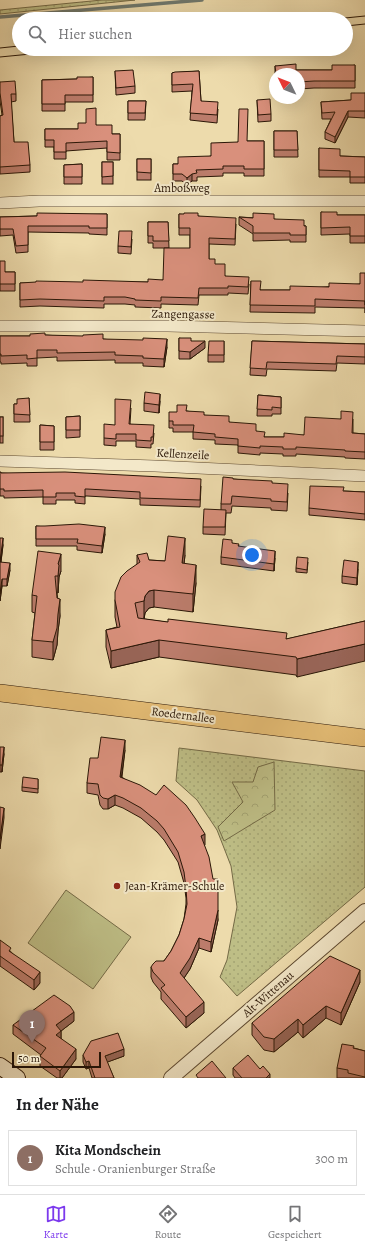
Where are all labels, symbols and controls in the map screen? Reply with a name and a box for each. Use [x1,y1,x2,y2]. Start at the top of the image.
search box [12,12,353,56]
icon: search [26,23,48,45]
text: Hier suchen [58,24,132,44]
north arrow [269,68,305,104]
street label: Amboßweg [153,180,210,196]
street label: Zangengasse [151,305,215,323]
street label: Kellenzeile [156,445,210,463]
your location [242,545,262,565]
street label: Roedernallee [150,703,216,727]
place label: Jean-Krämer-Schule [125,878,224,894]
marker: Jean-Krämer-Schule [112,881,122,891]
street label: Alt-Wittenau [238,967,298,1021]
pin: 1 [19,1010,45,1043]
scale bar [12,1050,101,1069]
text: 50 m [18,1051,40,1066]
text: In der Nähe [16,1093,99,1116]
text: Kita Mondschein [55,1140,161,1160]
text: 1 [28,1150,32,1167]
text: 300 m [315,1150,348,1167]
text: Schule · Oranienburger Straße [55,1160,216,1177]
tab: Karte [43,1203,68,1242]
tab: Route [155,1203,181,1242]
tab: Gespeichert [268,1203,322,1242]

